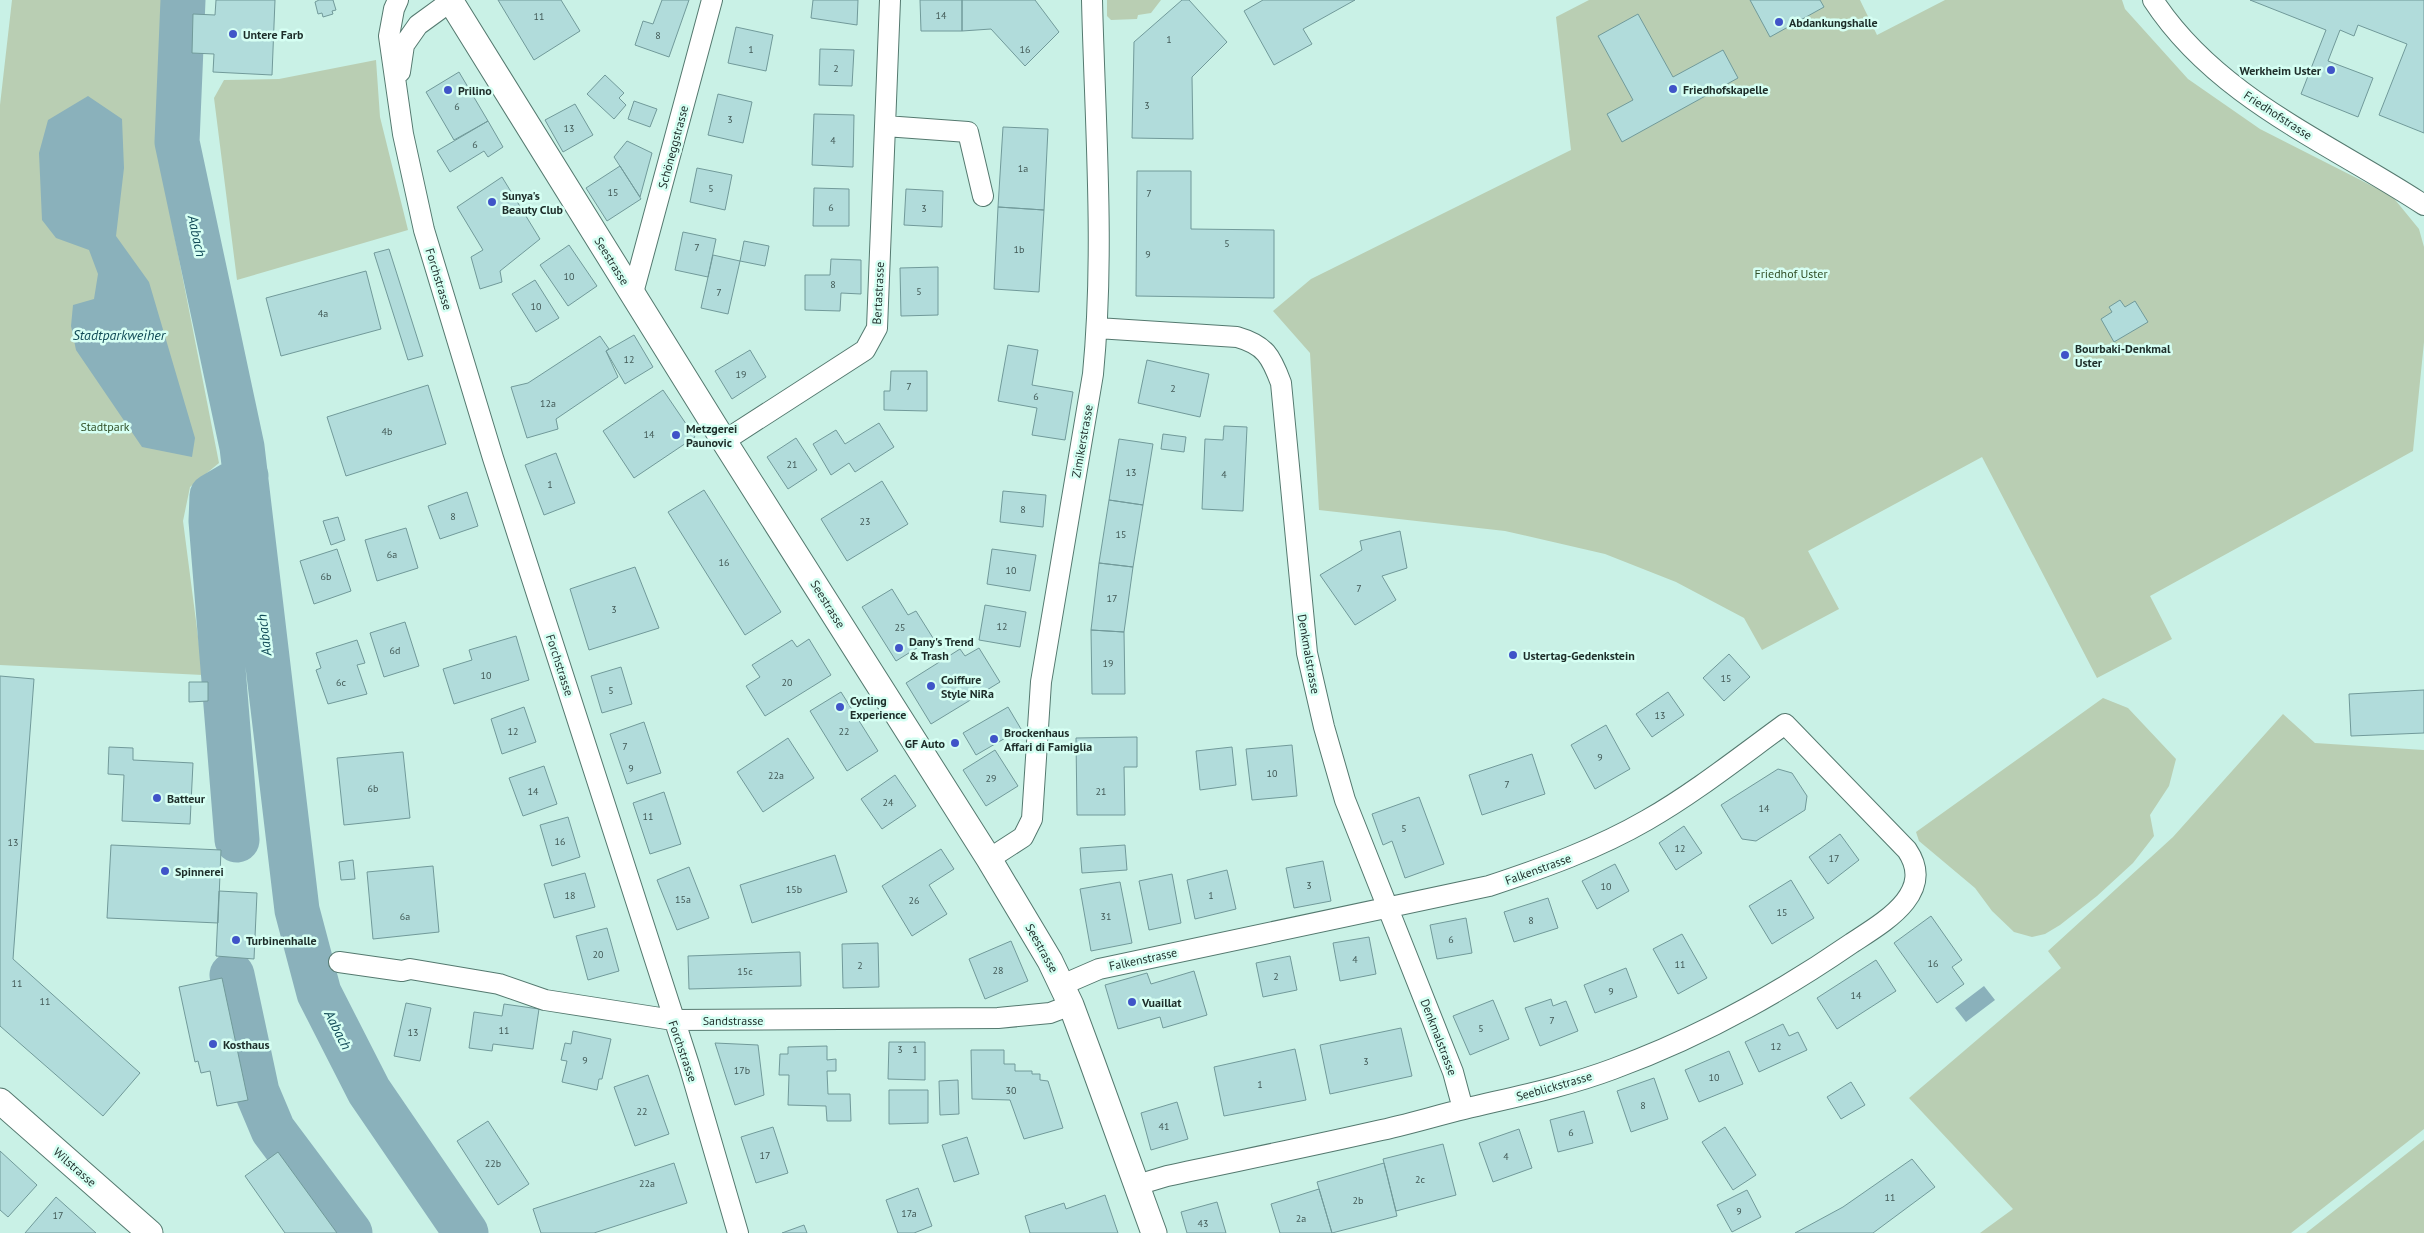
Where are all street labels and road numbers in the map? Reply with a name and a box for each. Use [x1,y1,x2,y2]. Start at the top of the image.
street label: Friedhofstrasse [2241,87,2315,143]
street label: Schöneggstrasse [655,104,691,190]
street label: Seestrasse [591,234,633,288]
street label: Forchstrasse [422,246,456,312]
street label: Bertastrasse [869,261,887,325]
street label: Zimikerstrasse [1068,403,1096,479]
street label: Seestrasse [807,577,849,631]
street label: Denkmalstrasse [1295,613,1323,695]
street label: Forchstrasse [543,632,577,698]
street label: Falkenstrasse [1503,850,1573,888]
street label: Seestrasse [1022,921,1062,975]
street label: Falkenstrasse [1108,944,1178,974]
street label: Denkmalstrasse [1418,997,1460,1077]
street label: Sandstrasse [703,1013,763,1028]
street label: Forchstrasse [665,1018,701,1084]
street label: Seeblickstrasse [1514,1068,1594,1104]
street label: Wilstrasse [50,1144,100,1190]

